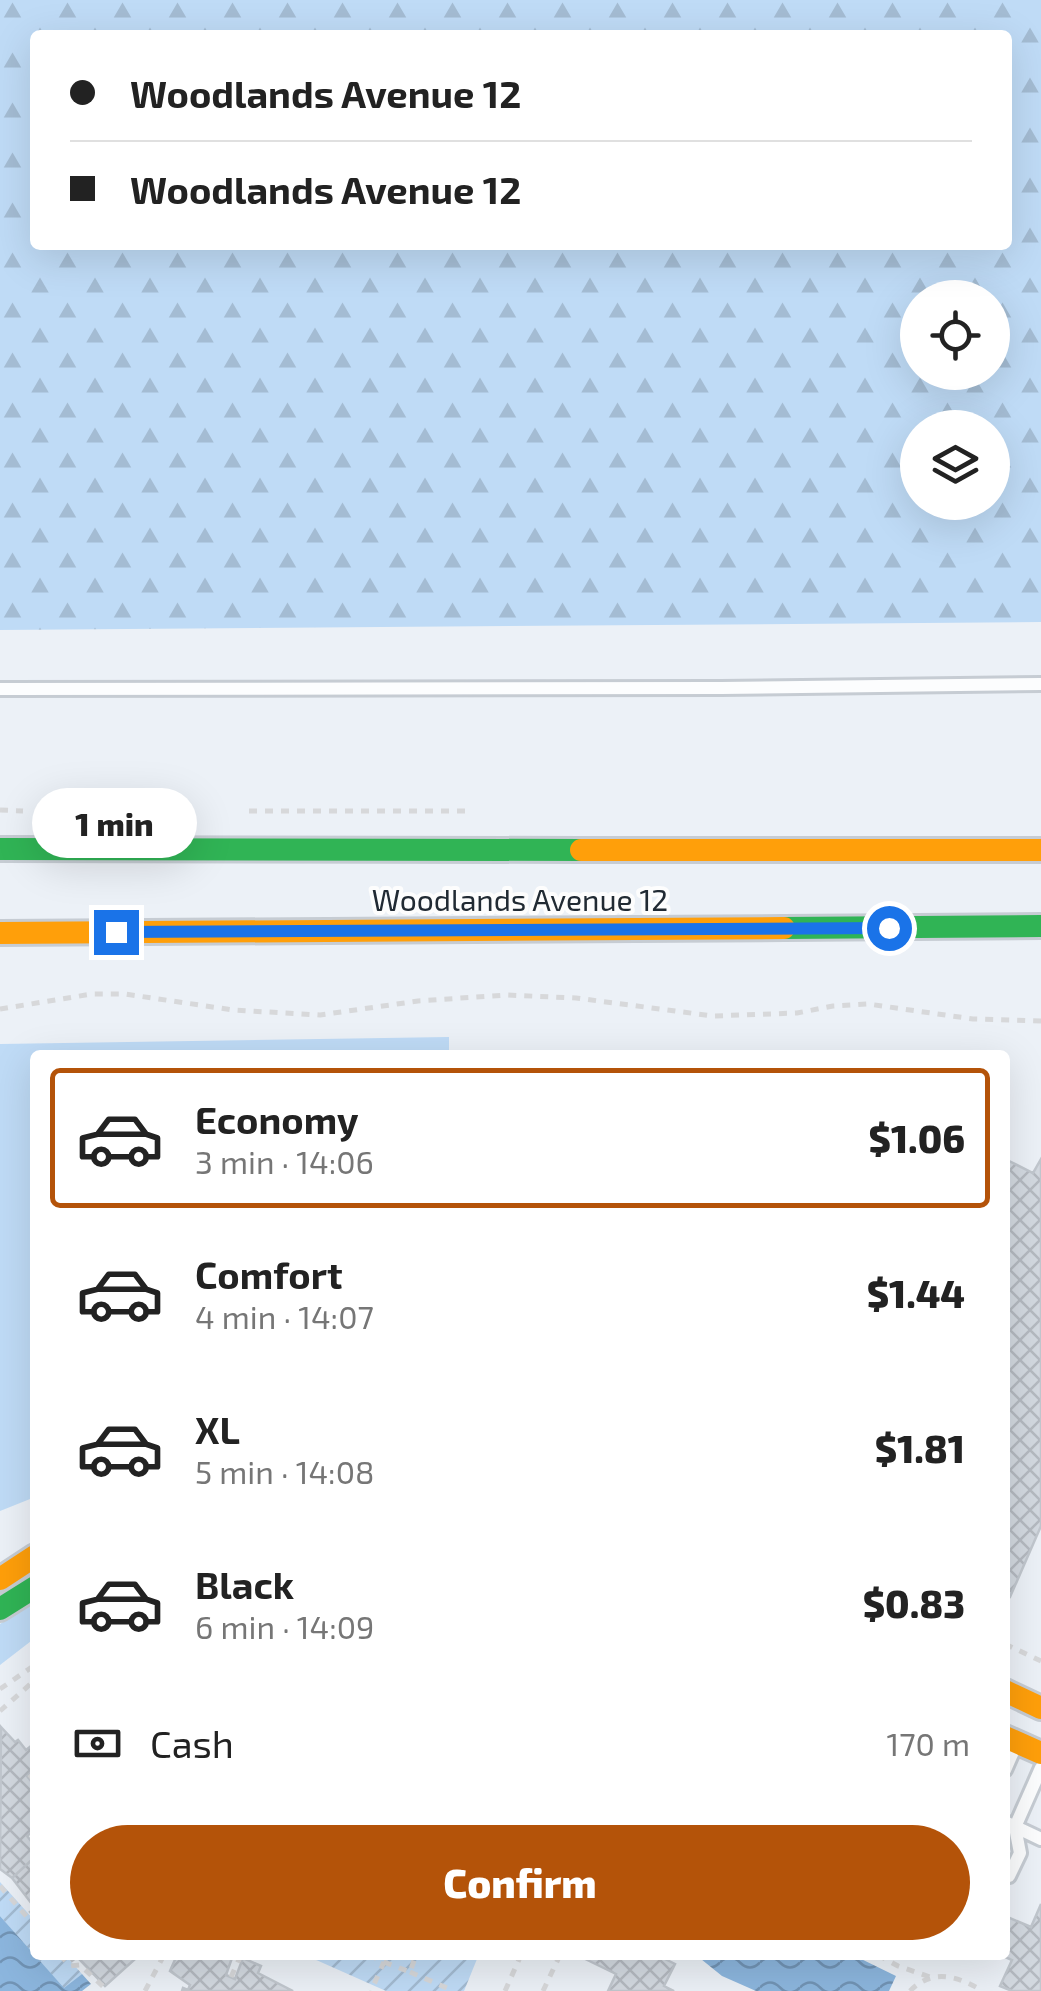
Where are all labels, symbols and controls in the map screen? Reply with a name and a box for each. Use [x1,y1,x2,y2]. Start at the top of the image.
text: Woodlands Avenue 12 [130,70,521,116]
text: Woodlands Avenue 12 [130,166,521,212]
map controls [900,280,1010,520]
button: locate [900,280,1010,390]
button: layers [900,410,1010,520]
callout: 1 min [34,787,198,857]
text: 1 min [75,804,154,842]
street label: Woodlands Avenue 12 [372,881,668,917]
route start [867,906,912,951]
route end [94,910,139,955]
icon: car [75,1093,165,1183]
text: Economy [195,1096,359,1142]
text: $1.06 [869,1115,965,1161]
text: 3 min · 14:06 [195,1142,374,1180]
icon: car [75,1248,165,1338]
text: Comfort [195,1251,343,1297]
text: $1.44 [867,1270,965,1316]
text: 4 min · 14:07 [195,1297,374,1335]
icon: car [75,1403,165,1493]
text: XL [195,1406,240,1452]
text: $1.81 [875,1425,965,1471]
text: 5 min · 14:08 [195,1452,374,1490]
icon: car [75,1558,165,1648]
text: Black [195,1561,294,1607]
text: $0.83 [863,1580,965,1626]
text: 6 min · 14:09 [195,1607,374,1645]
icon: cash [70,1716,125,1771]
text: Cash [150,1720,234,1766]
text: 170 m [886,1724,970,1762]
button: Confirm [70,1825,970,1940]

